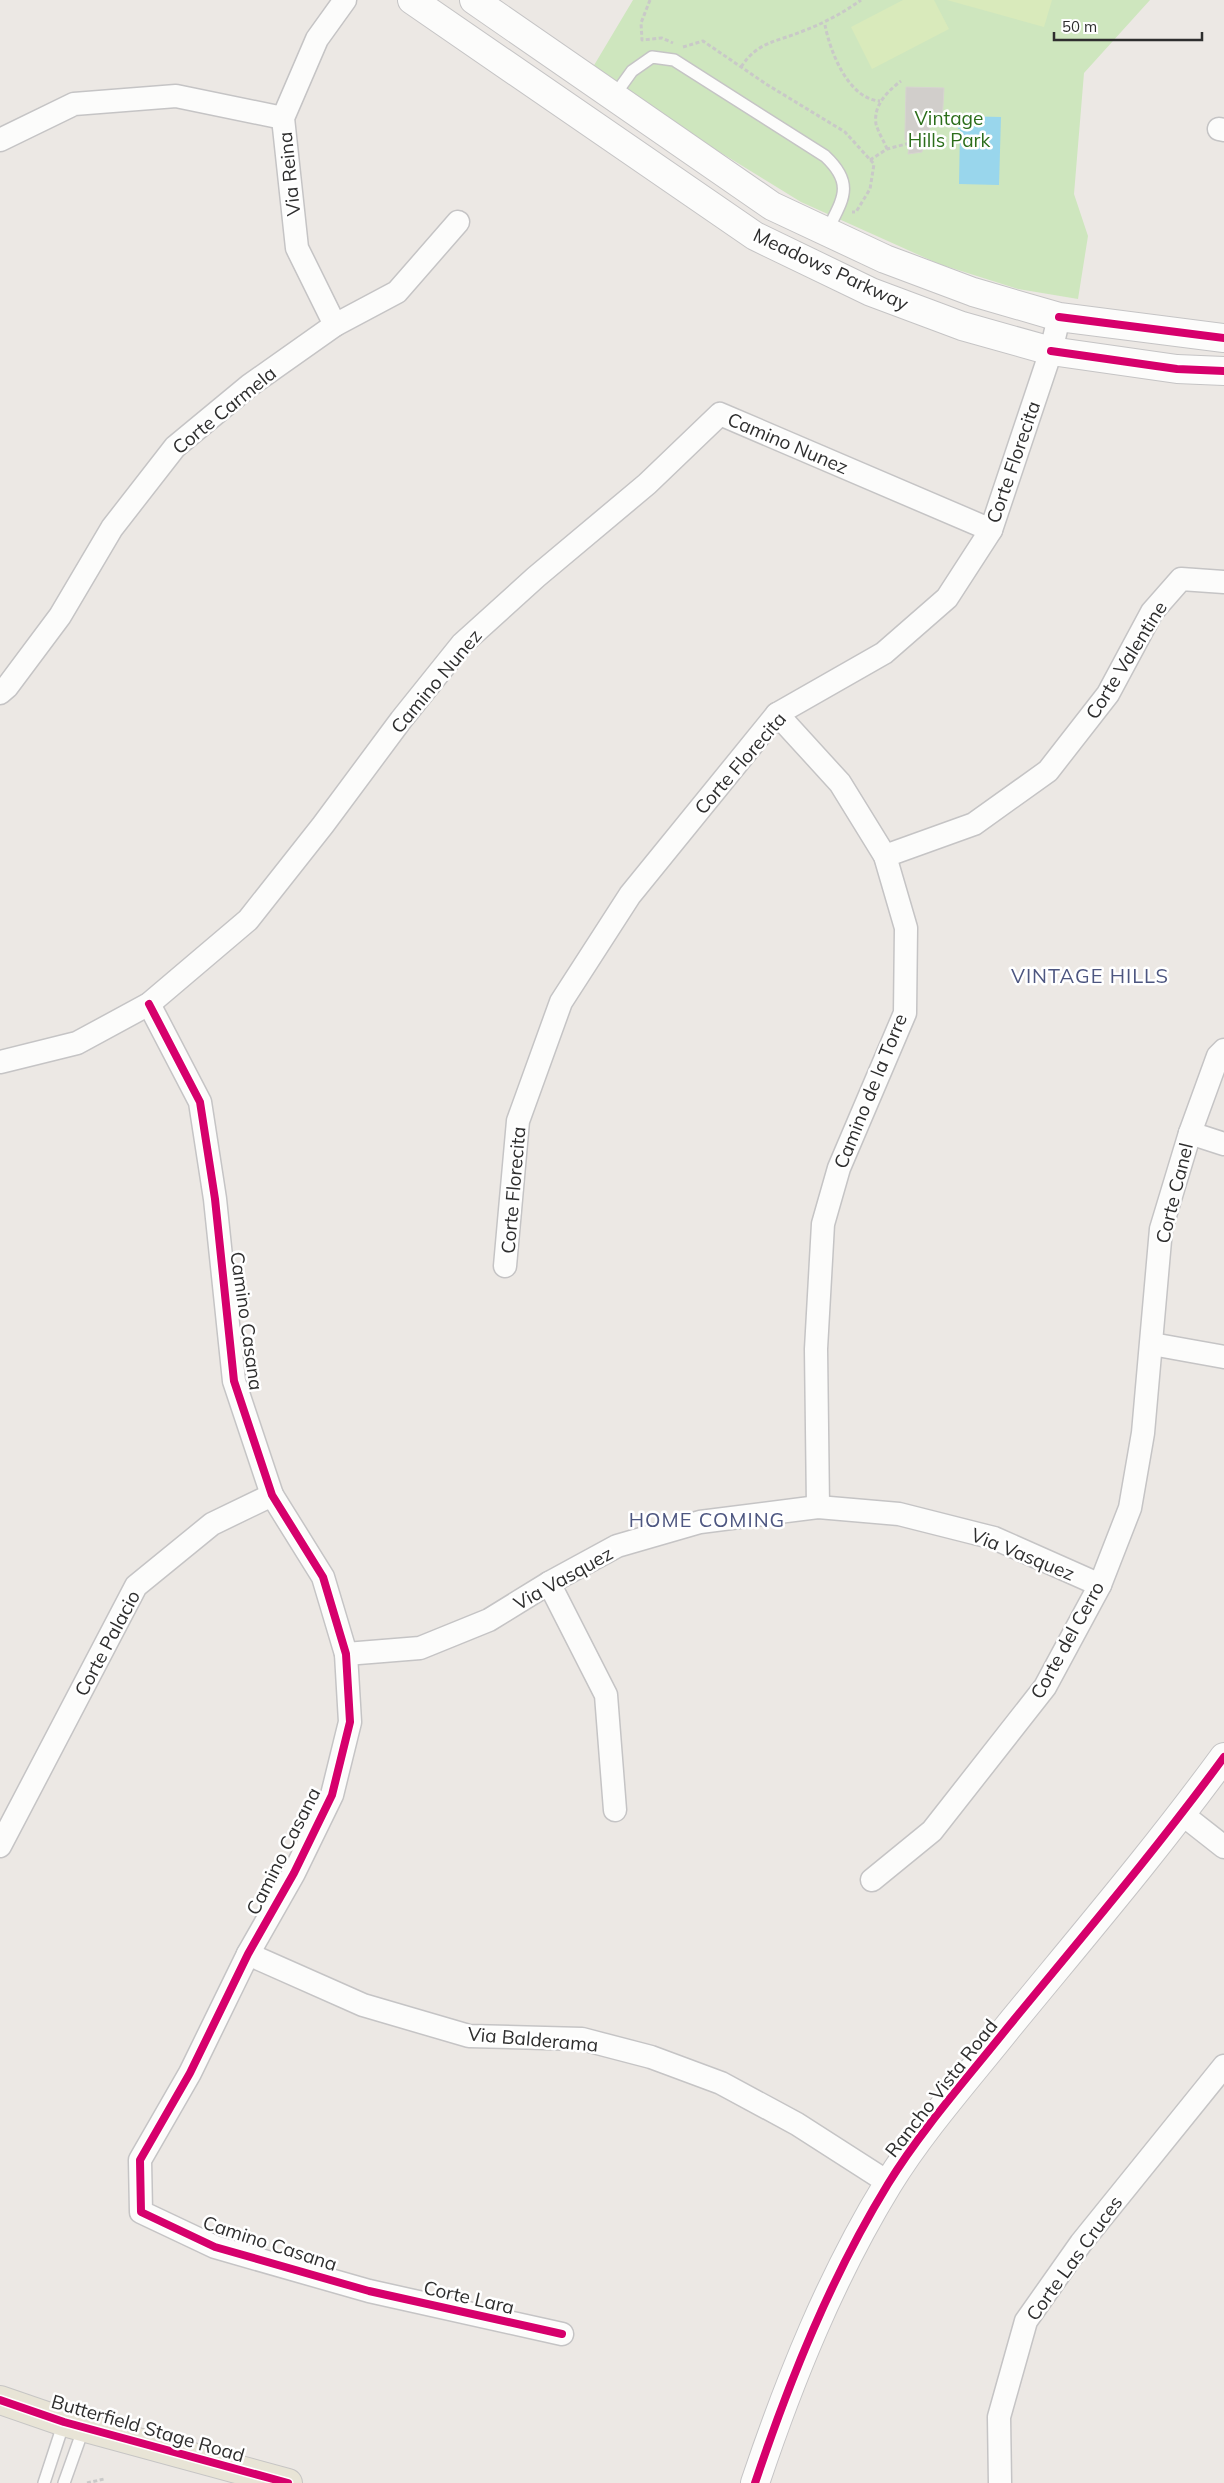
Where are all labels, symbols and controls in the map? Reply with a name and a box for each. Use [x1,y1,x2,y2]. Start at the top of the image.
scale bar [1054,10,1202,42]
text: 50 m [1062,17,1097,36]
park label: Vintage Hills Park [908,106,990,152]
street label: Via Reina [273,131,305,217]
street label: Meadows Parkway [750,223,912,315]
street label: Corte Carmela [167,361,281,459]
street label: Corte Florecita [981,398,1045,526]
street label: Camino Nunez [724,407,852,479]
street label: Corte Valentine [1080,597,1172,723]
street label: Camino Nunez [385,624,487,738]
street label: Corte Florecita [689,707,791,819]
district label: VINTAGE HILLS [1011,963,1169,988]
street label: Camino de la Torre [828,1010,912,1172]
street label: Corte Florecita [495,1125,531,1255]
street label: Corte Canel [1150,1140,1198,1246]
street label: Camino Casana [225,1250,269,1392]
district label: HOME COMING [629,1507,785,1532]
street label: Via Vasquez [968,1522,1078,1586]
street label: Via Vasquez [509,1541,617,1615]
street label: Corte del Cerro [1025,1577,1109,1703]
street label: Corte Palacio [69,1586,145,1700]
street label: Camino Casana [241,1783,325,1919]
street label: Rancho Vista Road [880,2014,1002,2162]
street label: Via Balderama [467,2021,599,2057]
street label: Corte Las Cruces [1021,2191,1127,2325]
street label: Camino Casana [200,2210,340,2276]
street label: Corte Lara [421,2275,517,2319]
street label: Butterfield Stage Road [49,2389,247,2467]

